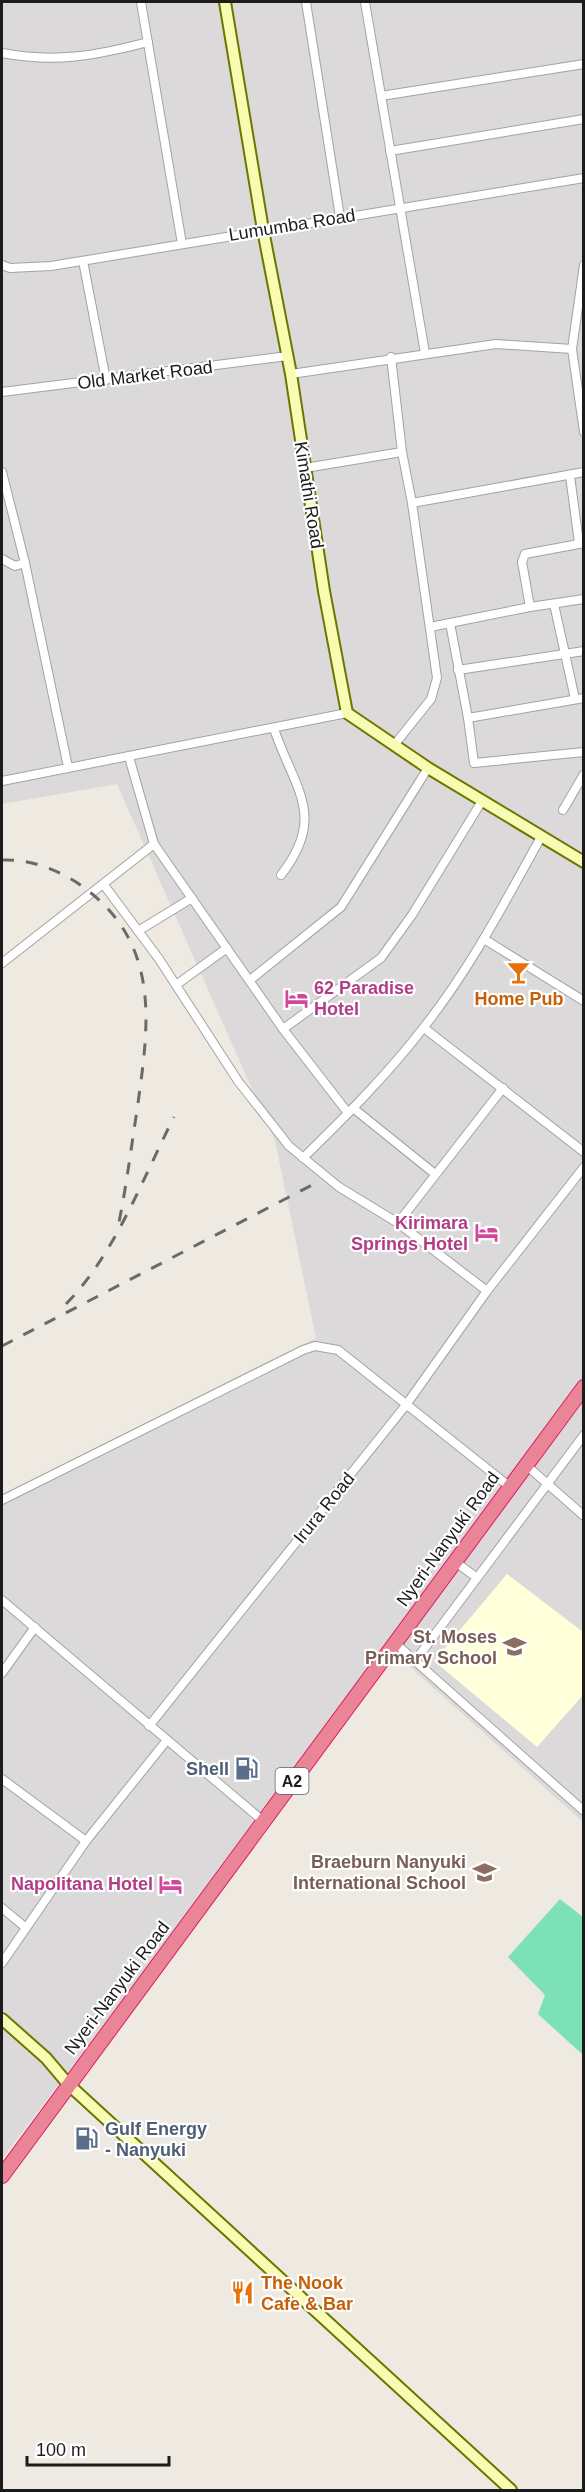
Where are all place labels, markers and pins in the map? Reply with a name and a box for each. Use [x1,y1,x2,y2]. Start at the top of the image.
bar icon: Home Pub [506,960,532,986]
place label: 62 Paradise Hotel [314,978,414,1019]
hotel icon: 62 Paradise Hotel [283,985,309,1011]
place label: Home Pub [474,989,564,1009]
place label: Kirimara Springs Hotel [351,1213,469,1254]
hotel icon: Kirimara Springs Hotel [473,1220,499,1246]
place label: St. Moses Primary School [365,1627,497,1668]
school or university icon: St. Moses Primary School [502,1634,528,1660]
fuel station icon: Shell [234,1756,260,1782]
place label: Shell [186,1759,229,1779]
place label: Braeburn Nanyuki International School [293,1852,466,1893]
school or university icon: Braeburn Nanyuki International School [471,1859,497,1885]
hotel icon: Napolitana Hotel [158,1871,184,1897]
place label: Napolitana Hotel [11,1874,153,1894]
place label: Gulf Energy - Nanyuki [105,2119,207,2160]
fuel station icon: Gulf Energy - Nanyuki [74,2126,100,2152]
place label: The Nook Cafe & Bar [261,2273,353,2314]
restaurant icon: The Nook Cafe & Bar [230,2280,256,2306]

